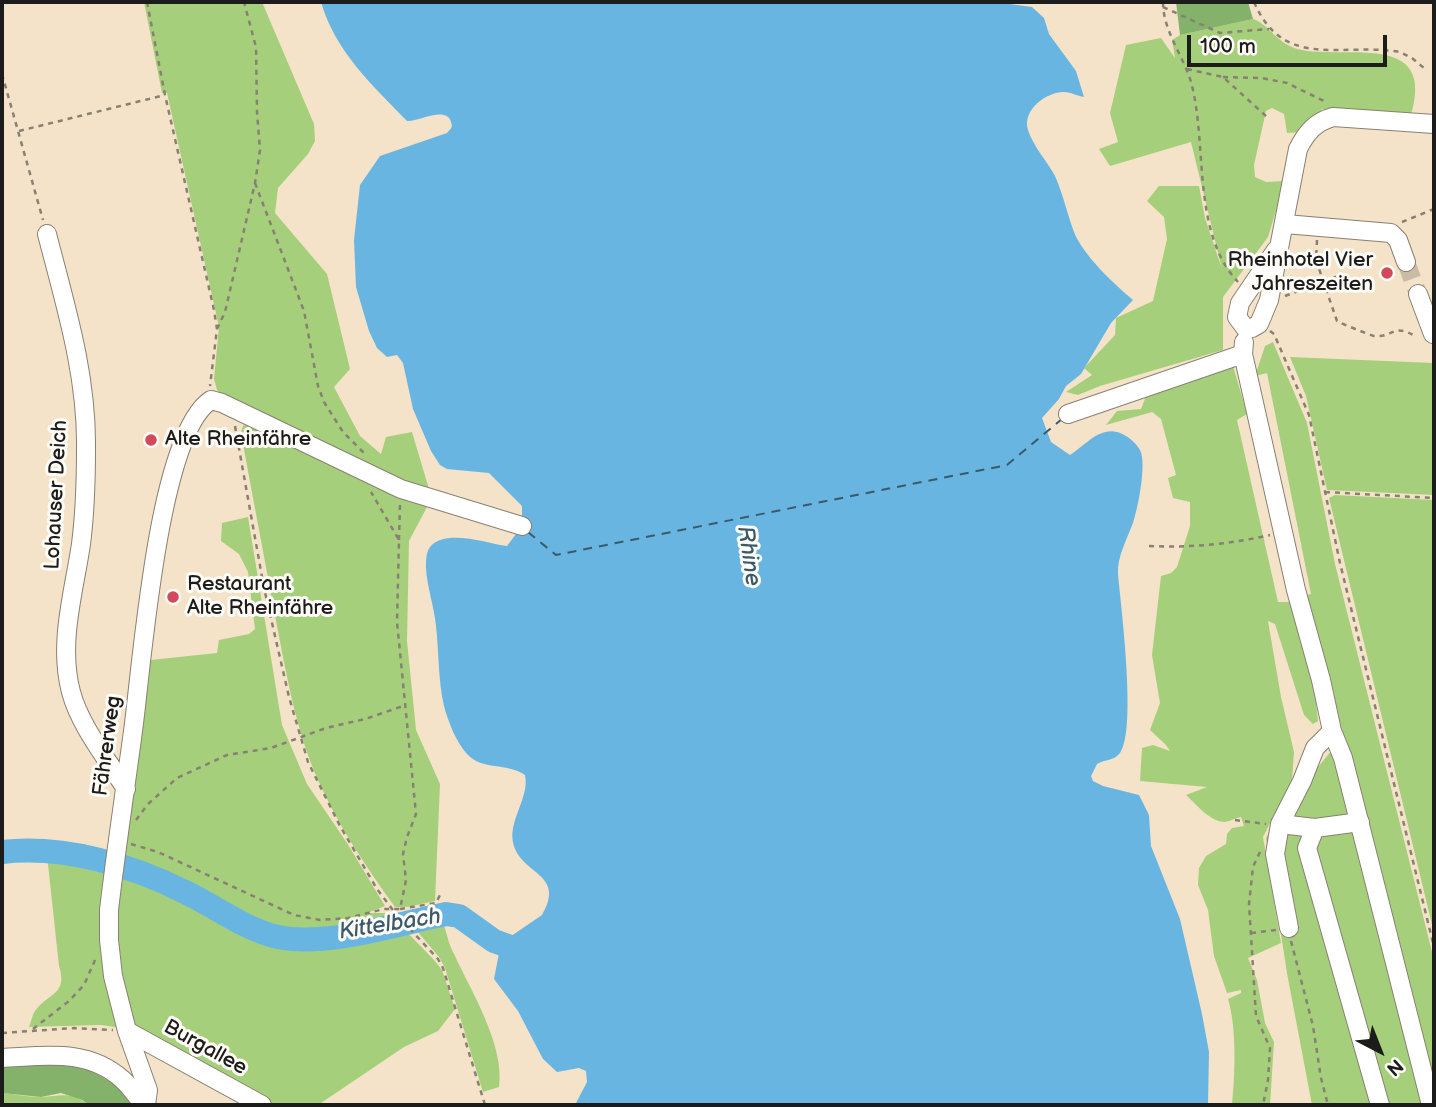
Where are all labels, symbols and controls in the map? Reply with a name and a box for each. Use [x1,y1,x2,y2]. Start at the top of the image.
scale bar [1191,21,1390,65]
text: 100 m [1200,34,1256,59]
place label: Rheinhotel Vier Jahreszeiten [1227,248,1373,298]
marker: Rheinhotel Vier Jahreszeiten [1379,265,1395,281]
street label: Lohauser Deich [40,420,74,570]
place label: Alte Rheinfähre [165,427,311,453]
marker: Alte Rheinfähre [143,432,159,448]
water label: Rhine [730,524,766,588]
place label: Restaurant Alte Rheinfähre [187,572,333,622]
marker: Restaurant Alte Rheinfähre [165,589,181,605]
street label: Fährerweg [88,694,128,798]
water label: Kittelbach [337,903,443,947]
street label: Burgallee [159,1015,251,1081]
north arrow [1345,1016,1415,1086]
text: N [1381,1054,1407,1080]

